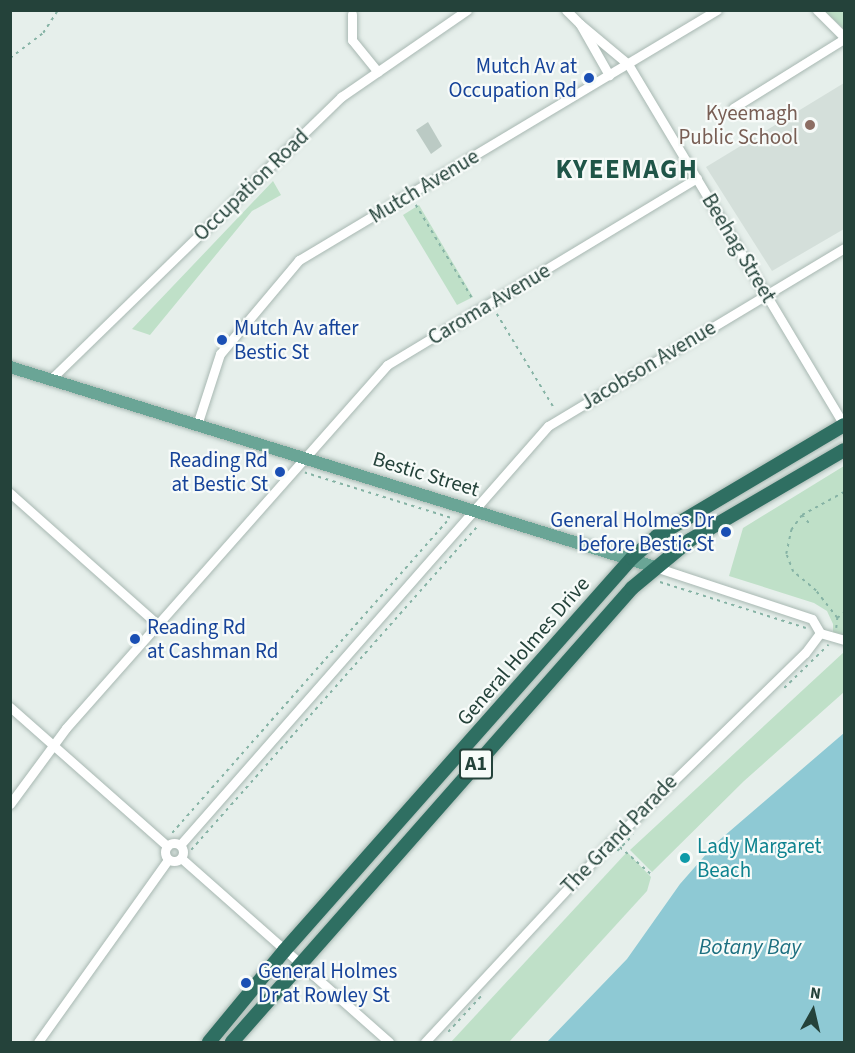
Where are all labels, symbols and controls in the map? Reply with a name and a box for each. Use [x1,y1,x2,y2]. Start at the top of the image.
place label: Mutch Av at Occupation Rd [449,53,577,103]
marker: Mutch Av at Occupation Rd [582,71,596,85]
place label: Kyeemagh Public School [678,100,798,150]
marker: Kyeemagh Public School [803,118,817,132]
street label: Occupation Road [188,124,314,246]
street label: Mutch Avenue [365,143,483,229]
district label: KYEEMAGH [556,154,698,186]
street label: Beehag Street [697,189,781,307]
street label: Caroma Avenue [423,258,555,350]
place label: Mutch Av after Bestic St [234,315,358,365]
street label: Jacobson Avenue [576,315,720,415]
marker: Mutch Av after Bestic St [215,333,229,347]
street label: Bestic Street [370,446,482,502]
place label: Reading Rd at Bestic St [169,447,268,497]
marker: Reading Rd at Bestic St [273,465,287,479]
place label: General Holmes Dr before Bestic St [550,507,714,557]
marker: General Holmes Dr before Bestic St [719,525,733,539]
street label: General Holmes Drive [452,571,594,731]
place label: Reading Rd at Cashman Rd [147,614,278,664]
marker: Reading Rd at Cashman Rd [128,632,142,646]
road number: A1 [458,747,494,781]
street label: The Grand Parade [556,769,682,899]
place label: Lady Margaret Beach [697,833,822,883]
marker: Lady Margaret Beach [678,851,692,865]
water label: Botany Bay [699,935,801,961]
place label: General Holmes Dr at Rowley St [258,958,397,1008]
marker: General Holmes Dr at Rowley St [239,976,253,990]
north arrow [783,981,843,1041]
text: N [809,982,822,1005]

